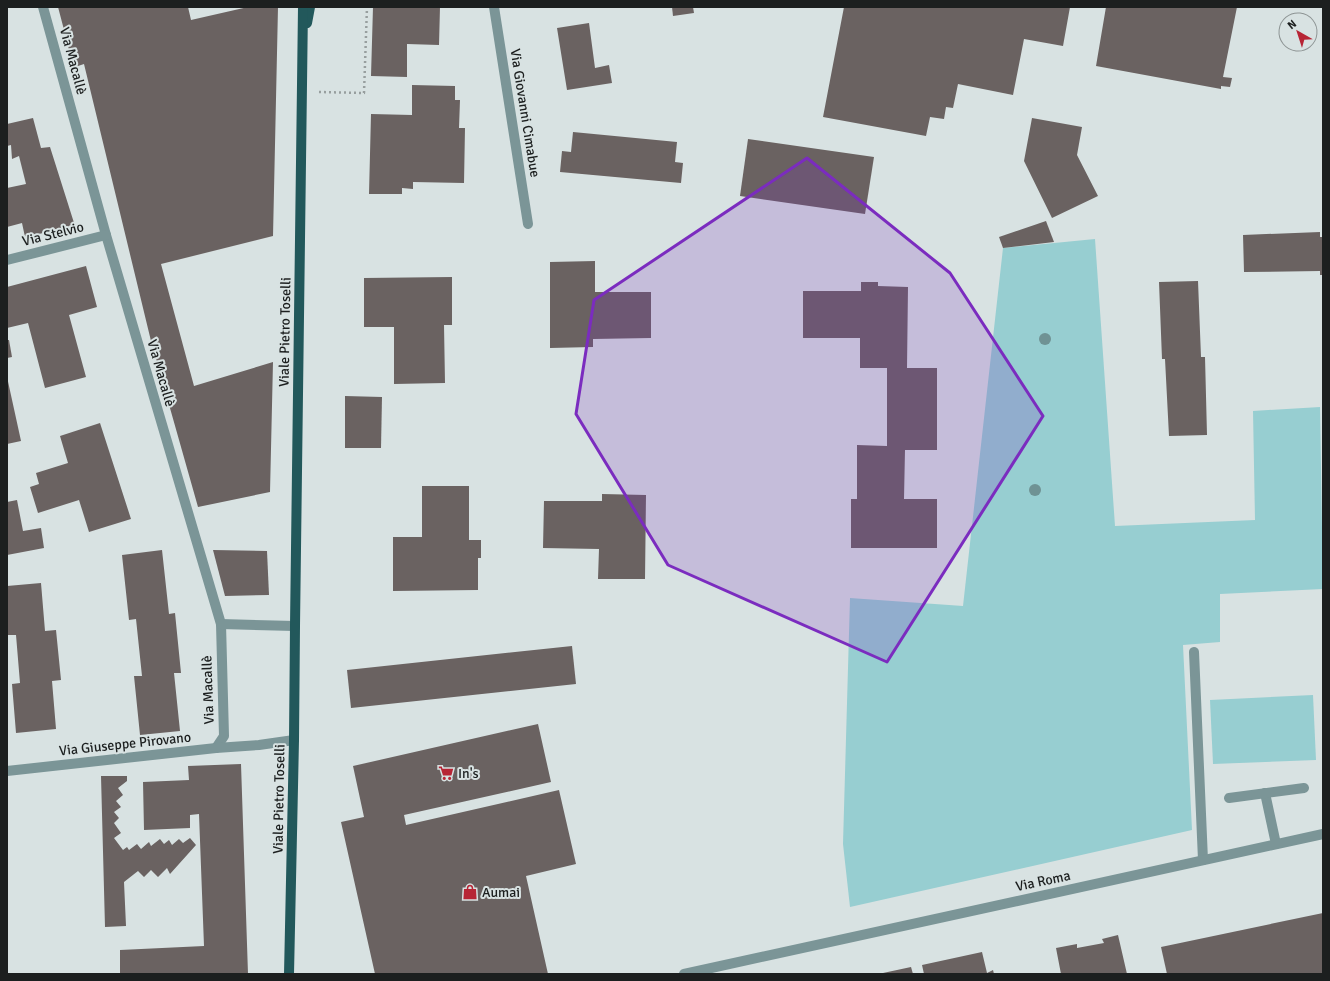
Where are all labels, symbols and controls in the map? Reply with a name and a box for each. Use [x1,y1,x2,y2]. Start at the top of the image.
north arrow [1278,12,1318,52]
text: N [1285,17,1299,32]
street label: Via Macallè [56,25,90,97]
street label: Via Giovanni Cimabue [506,47,544,179]
street label: Via Stelvio [20,218,86,250]
street label: Viale Pietro Toselli [276,277,294,387]
street label: Via Macallè [143,337,179,409]
street label: Via Macallè [198,655,218,725]
street label: Via Giuseppe Pirovano [58,729,192,759]
street label: Viale Pietro Toselli [270,744,288,854]
supermarket icon: In's [437,764,455,782]
place label: In's [458,765,479,782]
street label: Via Roma [1014,867,1072,895]
shop icon: Aumai [461,883,479,901]
place label: Aumai [482,884,520,901]

